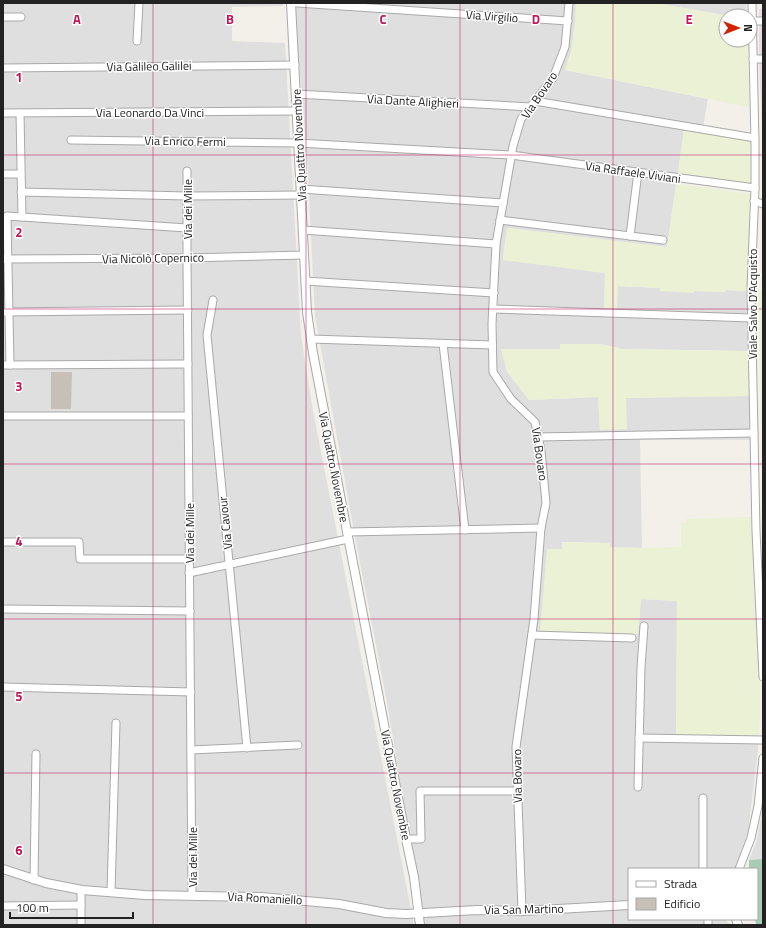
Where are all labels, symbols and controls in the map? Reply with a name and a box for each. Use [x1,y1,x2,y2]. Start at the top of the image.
street label: Via Virgilio [465,5,519,27]
north arrow [718,8,758,48]
text: A [73,9,81,29]
text: B [226,9,234,29]
text: C [379,9,387,29]
text: D [532,9,540,29]
text: E [685,9,693,29]
text: N [740,24,756,32]
street label: Via Galileo Galilei [106,56,192,76]
text: 1 [15,67,23,87]
street label: Via Bovaro [516,67,562,123]
street label: Via Quattro Novembre [287,88,311,202]
street label: Via Dante Alighieri [367,89,459,113]
street label: Via Leonardo Da Vinci [96,103,204,122]
street label: Via Enrico Fermi [144,131,226,151]
street label: Via Raffaele Viviani [584,156,682,188]
street label: Via dei Mille [178,179,197,239]
text: 2 [15,222,23,242]
street label: Via Nicolò Copernico [102,248,204,268]
street label: Viale Salvo D'Acquisto [743,249,762,359]
text: 3 [15,376,23,396]
street label: Via Quattro Novembre [314,410,354,524]
street label: Via Bovaro [527,426,553,482]
street label: Via Cavour [213,496,237,550]
street label: Via dei Mille [180,503,199,563]
text: 4 [15,531,23,551]
text: 5 [15,686,23,706]
street label: Via Quattro Novembre [376,728,416,842]
street label: Via Bovaro [507,749,527,803]
street label: Via dei Mille [183,827,202,887]
text: 6 [15,840,23,860]
legend [628,868,758,920]
text: Strada [664,874,697,893]
street label: Via Romaniello [227,887,303,909]
scale bar [10,894,133,920]
text: Edificio [664,894,700,913]
text: 100 m [16,898,49,917]
street label: Via San Martino [484,899,564,919]

